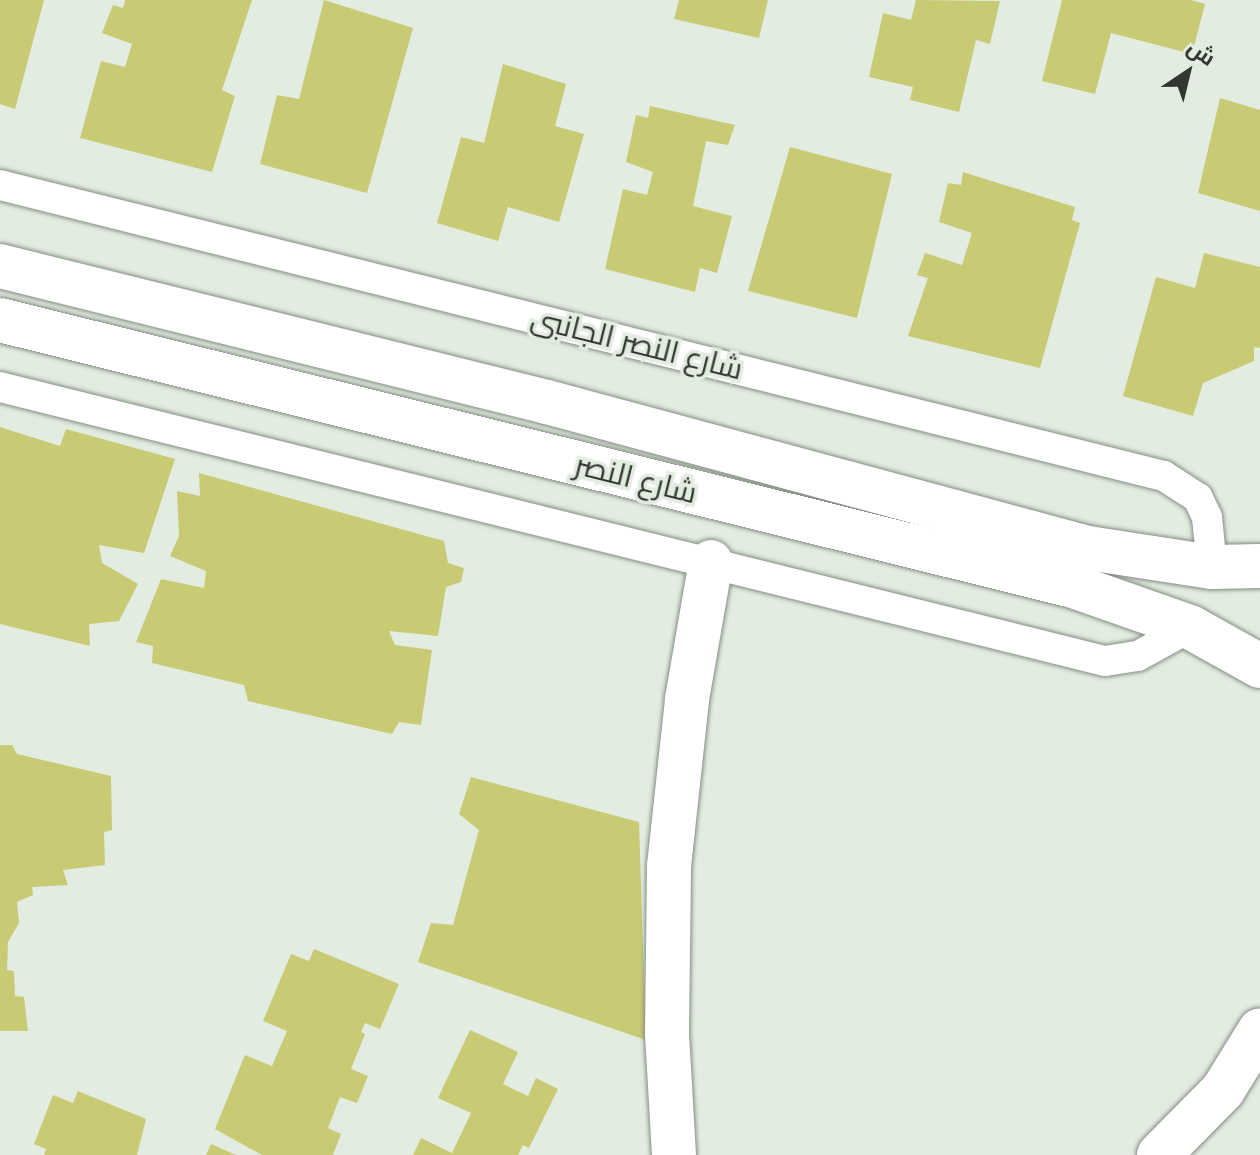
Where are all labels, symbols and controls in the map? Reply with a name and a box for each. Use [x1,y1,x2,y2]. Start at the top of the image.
north arrow [1148,32,1228,112]
text: ش [1182,33,1221,72]
street label: شارع النصر الجانبى [527,299,747,387]
street label: شارع النصر [571,445,701,511]

